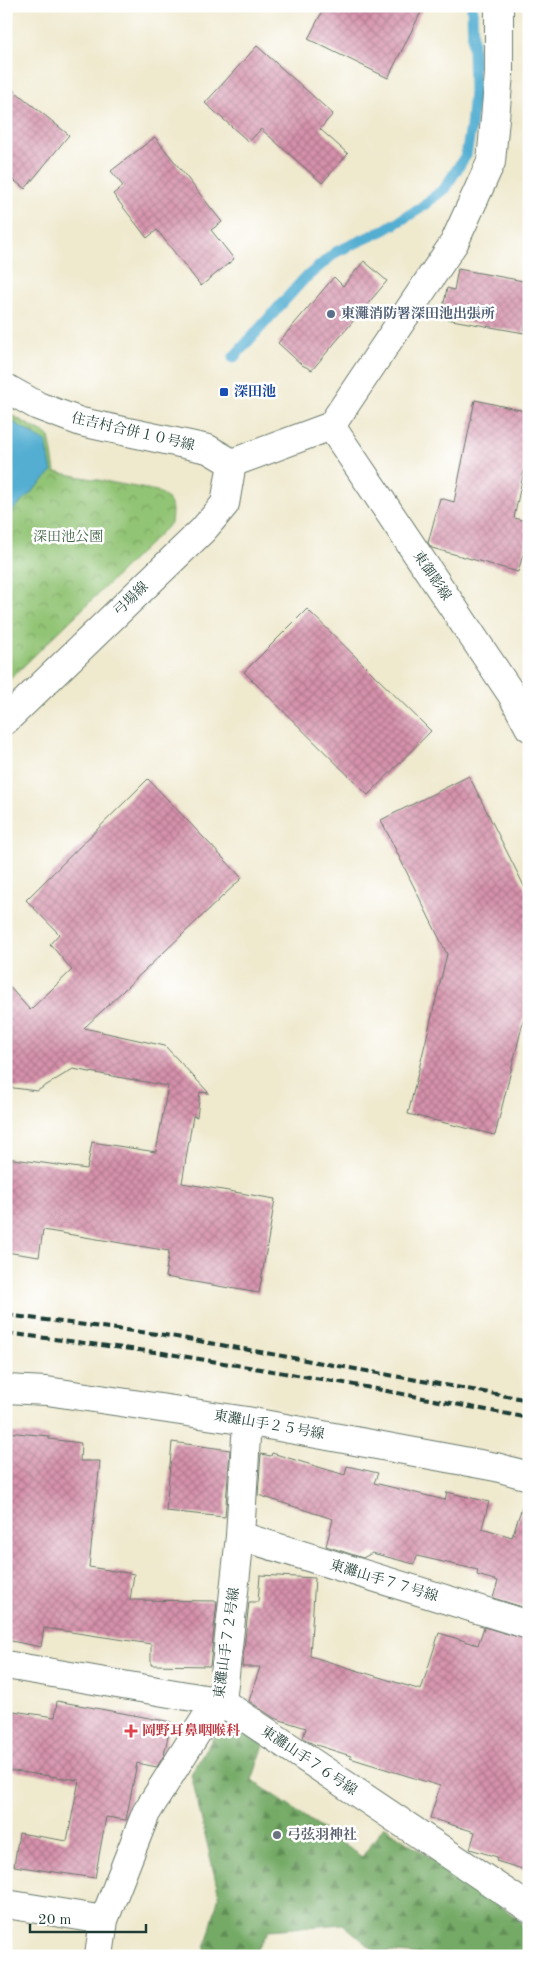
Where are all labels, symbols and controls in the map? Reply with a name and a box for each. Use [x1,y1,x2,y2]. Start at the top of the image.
place label: 東灘消防署深田池出張所 [341,305,495,321]
marker: 東灘消防署深田池出張所 [325,308,337,320]
place label: 深田池 [234,383,276,399]
marker: 深田池 [218,386,230,398]
street label: 住吉村合併１０号線 [70,410,196,453]
park label: 深田池公園 [33,529,103,544]
street label: 東御影線 [411,548,454,603]
street label: 弓場線 [110,579,151,619]
street label: 東灘山手２５号線 [213,1407,326,1442]
street label: 東灘山手７７号線 [328,1557,440,1604]
street label: 東灘山手７２号線 [211,1586,242,1699]
place label: 岡野耳鼻咽喉科 [142,1723,241,1738]
street label: 東灘山手７６号線 [259,1723,360,1798]
marker: 岡野耳鼻咽喉科 [124,1724,138,1738]
place label: 弓弦羽神社 [287,1826,357,1842]
marker: 弓弦羽神社 [271,1829,283,1841]
scale bar [30,1902,146,1934]
text: 20 m [38,1913,72,1928]

